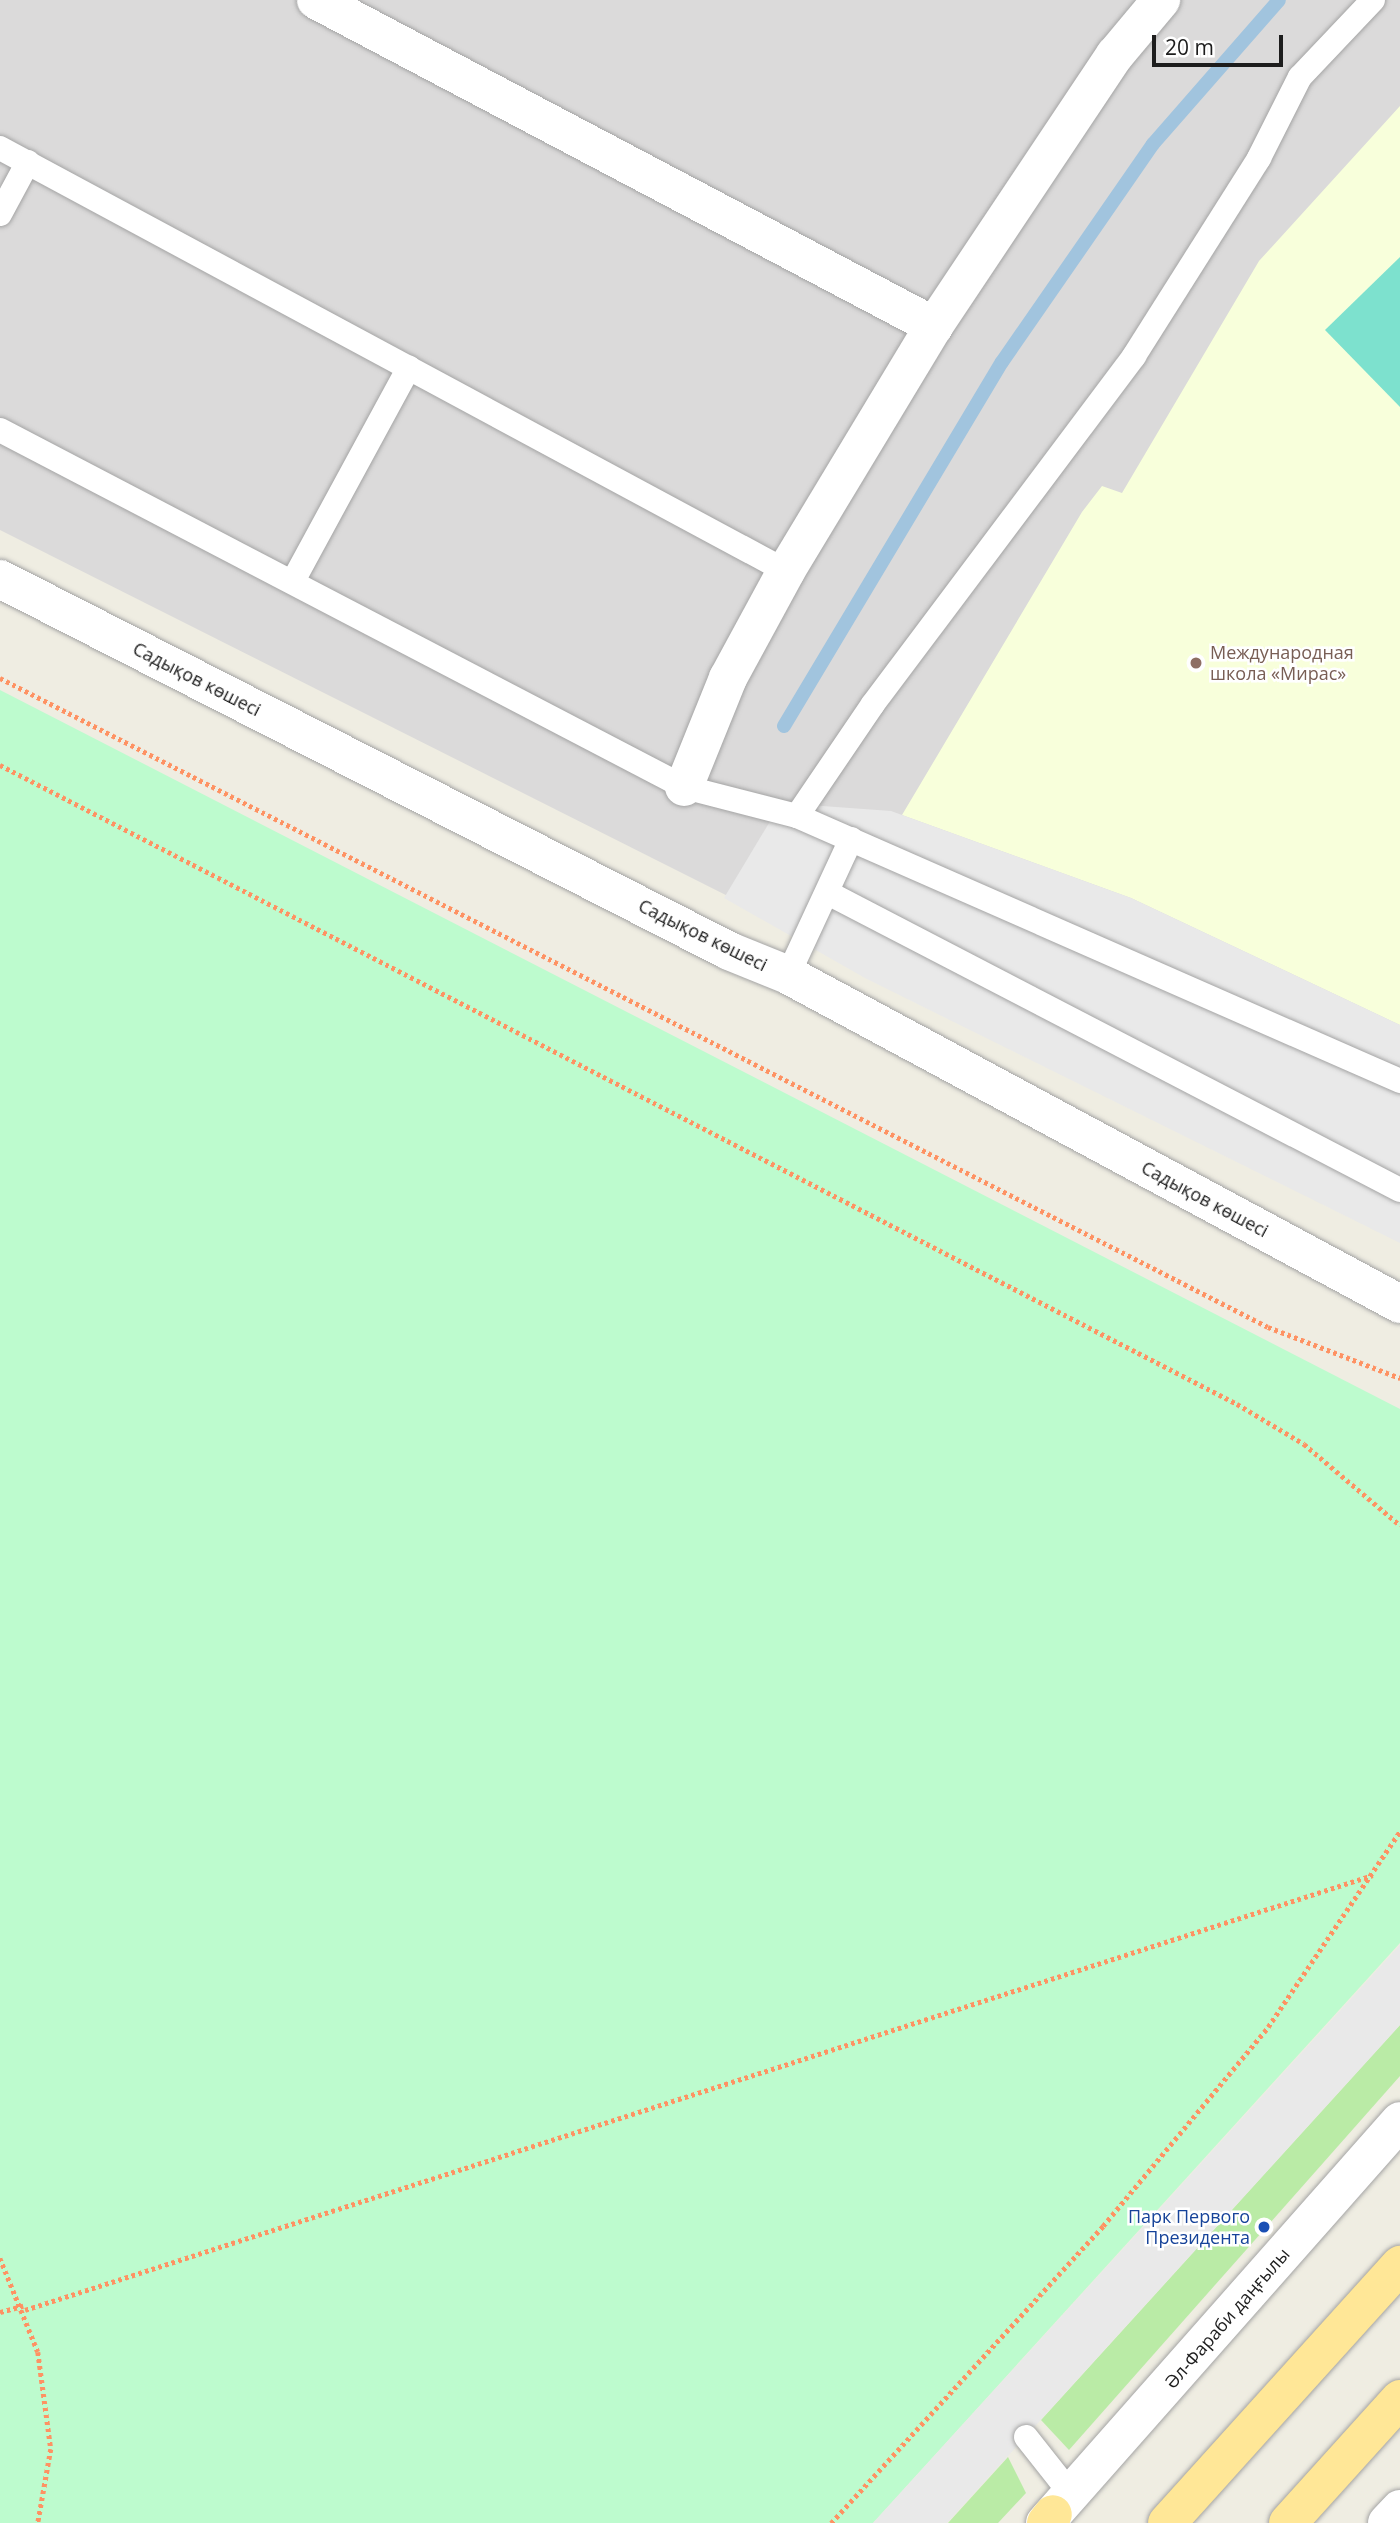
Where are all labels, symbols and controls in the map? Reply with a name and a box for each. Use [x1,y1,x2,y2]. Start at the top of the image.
scale bar [1155,21,1286,65]
text: 20 m [1165,33,1214,61]
street label: Садықов көшесі [129,637,265,721]
place label: Международная школа «Мирас» [1210,642,1354,684]
marker: Международная школа «Мирас» [1188,655,1204,671]
street label: Садықов көшесі [635,894,771,976]
street label: Садықов көшесі [1138,1156,1272,1242]
place label: Парк Первого Президента [1128,2206,1250,2248]
marker: Парк Первого Президента [1256,2219,1272,2235]
street label: Әл-Фараби даңғылы [1160,2243,1294,2393]

